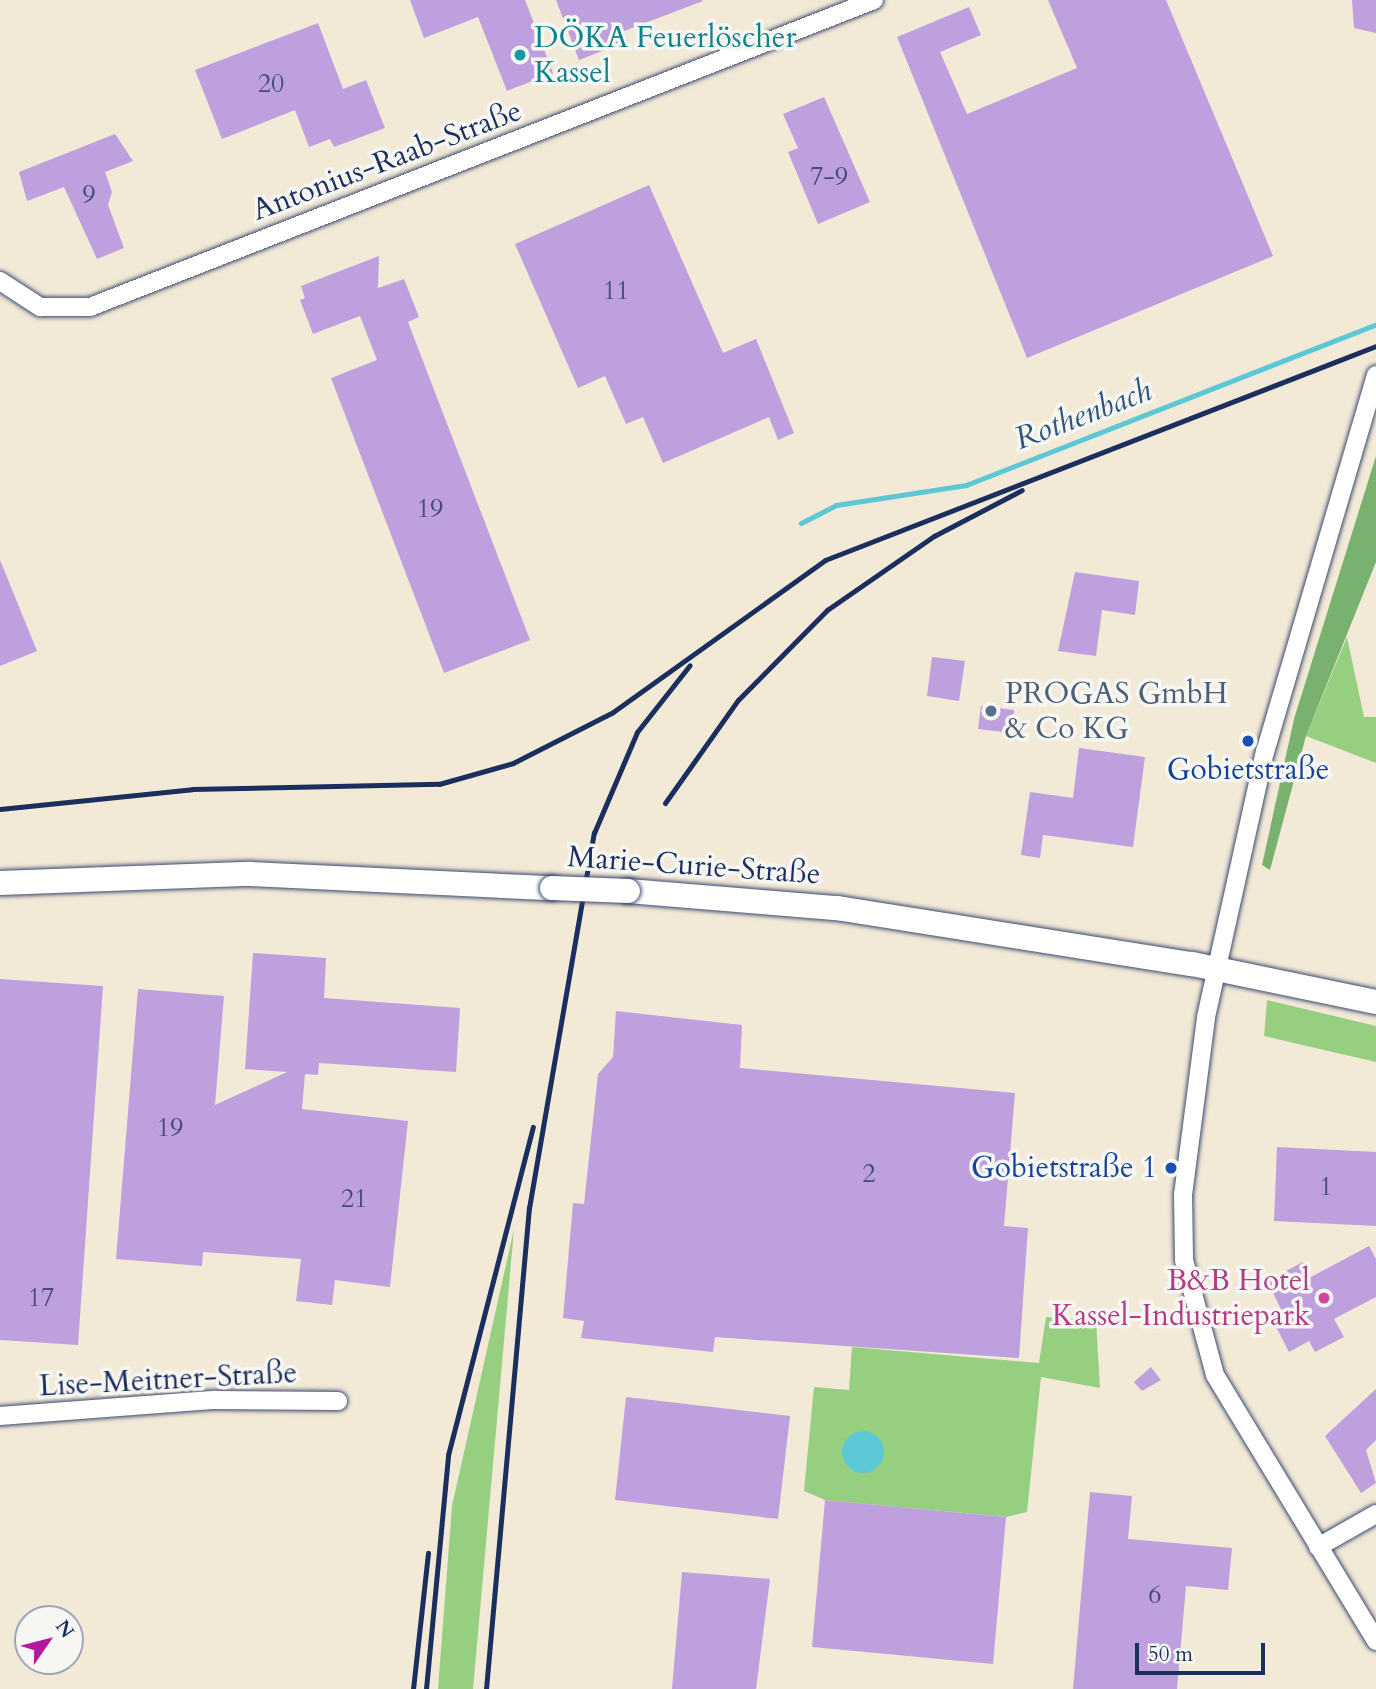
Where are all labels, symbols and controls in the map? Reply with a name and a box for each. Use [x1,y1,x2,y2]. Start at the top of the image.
place label: DÖKA Feuerlöscher Kassel [534,20,796,90]
marker: DÖKA Feuerlöscher Kassel [512,47,528,63]
house number: 20 [258,68,284,100]
street label: Antonius-Raab-Straße [247,93,527,229]
house number: 7-9 [810,161,848,193]
house number: 9 [82,179,96,211]
house number: 11 [603,275,629,307]
water label: Rothenbach [1009,371,1157,459]
house number: 19 [417,493,443,525]
place label: PROGAS GmbH & Co KG [1005,676,1228,746]
marker: PROGAS GmbH & Co KG [983,703,999,719]
marker: Gobietstraße [1240,733,1256,749]
place label: Gobietstraße [1167,752,1329,788]
street label: Marie-Curie-Straße [566,839,822,893]
house number: 19 [157,1112,183,1144]
place label: Gobietstraße 1 [971,1150,1157,1186]
house number: 2 [862,1158,876,1190]
marker: Gobietstraße 1 [1163,1160,1179,1176]
house number: 1 [1319,1171,1333,1203]
house number: 21 [341,1183,367,1215]
place label: B&B Hotel Kassel-Industriepark [1052,1263,1310,1334]
house number: 17 [28,1282,54,1314]
marker: B&B Hotel Kassel-Industriepark [1316,1290,1332,1306]
street label: Lise-Meitner-Straße [38,1355,298,1405]
house number: 6 [1148,1579,1162,1611]
north arrow [14,1605,84,1675]
text: N [49,1615,80,1643]
scale bar [1138,1630,1268,1674]
text: 50 m [1148,1640,1193,1669]

